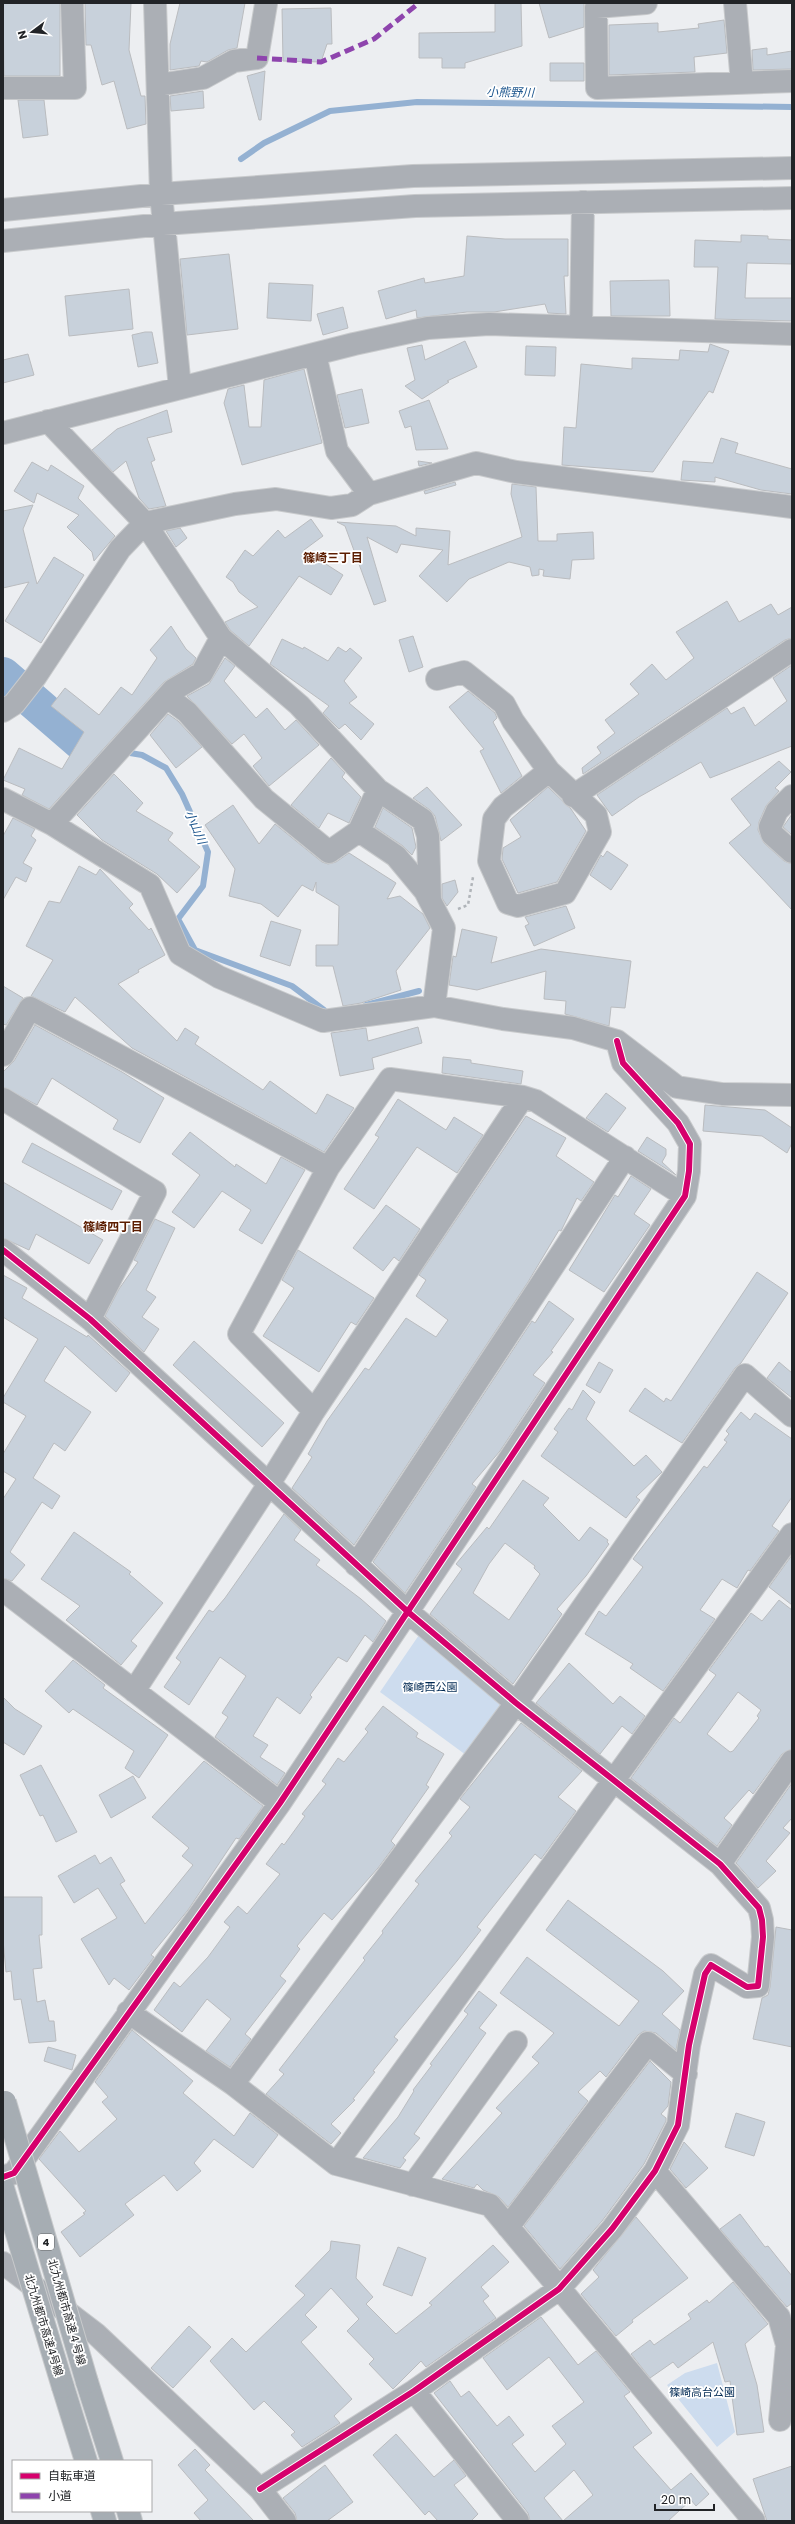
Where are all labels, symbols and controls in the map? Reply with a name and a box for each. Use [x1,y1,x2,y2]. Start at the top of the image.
north arrow [12,12,52,52]
text: N [14,29,31,41]
water label: 小熊野川 [486,83,536,101]
district label: 篠崎三丁目 [303,549,363,566]
water label: 小山川 [181,807,212,849]
district label: 篠崎四丁目 [83,1218,143,1235]
park label: 篠崎西公園 [403,1679,458,1695]
road number: 4 [38,2234,54,2250]
street label: 北九州都市高速４号線 [44,2257,90,2367]
street label: 北九州都市高速4号線 [21,2272,67,2378]
park label: 篠崎高台公園 [669,2384,735,2400]
legend [12,2460,152,2512]
text: 自転車道 [48,2467,96,2484]
scale bar [655,2486,714,2512]
text: 小道 [48,2487,72,2504]
text: 20 m [661,2491,691,2508]

